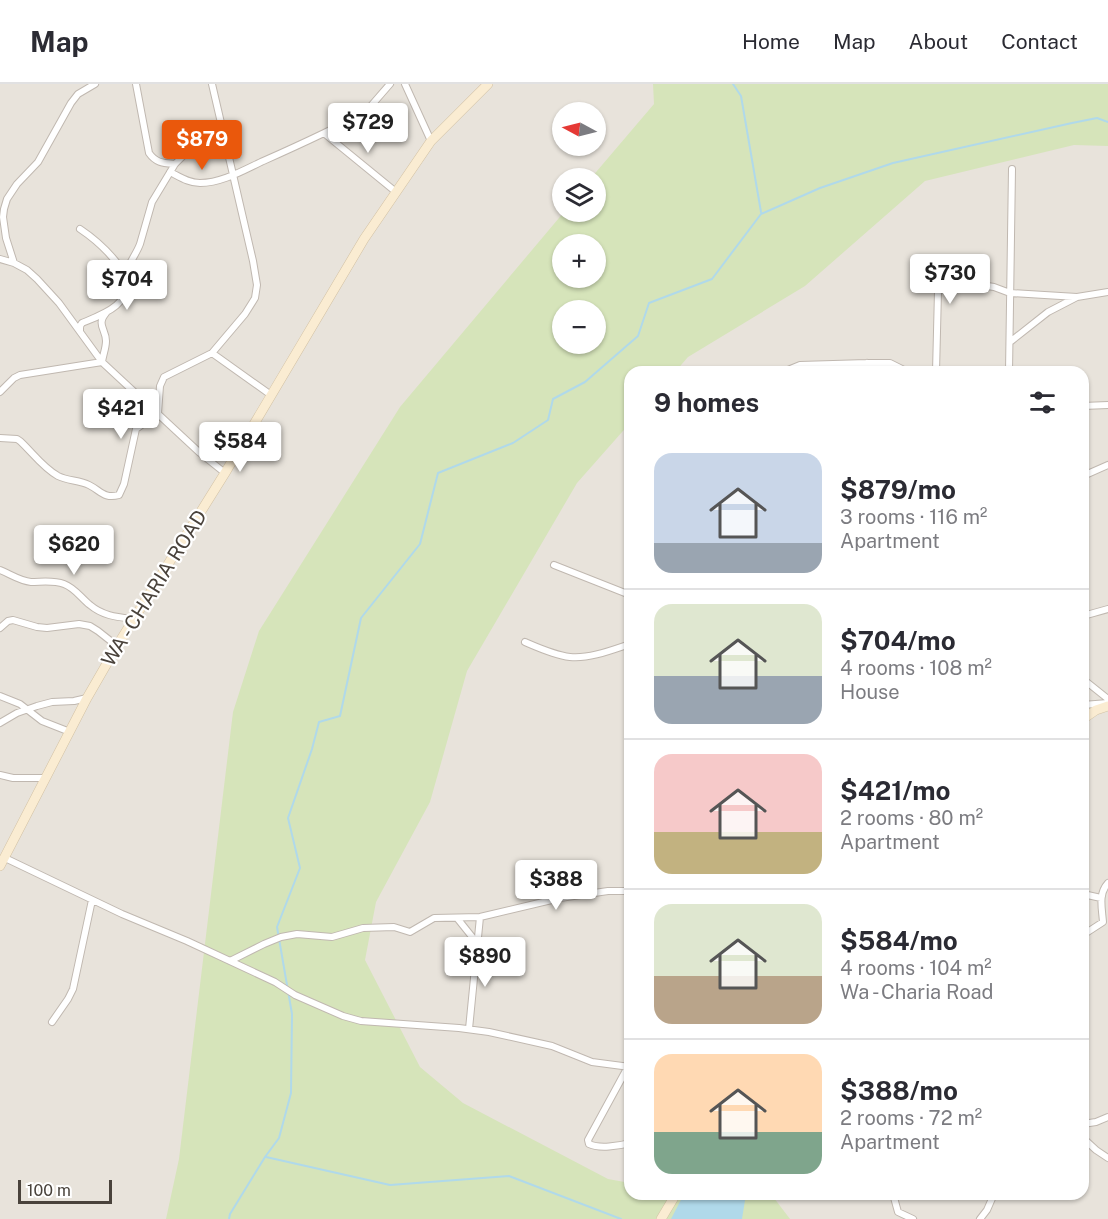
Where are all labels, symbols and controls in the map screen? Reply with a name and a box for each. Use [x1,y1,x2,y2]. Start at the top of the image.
text: Map [30,25,89,58]
text: Home [742,29,800,54]
text: Map [833,29,876,54]
text: About [909,29,968,54]
text: Contact [1001,29,1078,54]
north arrow [552,102,606,156]
map controls [552,102,606,354]
pin: $729 [332,103,404,154]
text: $729 [342,110,394,134]
pin: $879 [166,120,238,171]
text: $879 [176,127,228,151]
button: layers [552,168,606,222]
button: + [552,234,606,288]
pin: $730 [914,254,986,305]
pin: $704 [91,260,163,311]
text: $730 [924,261,976,285]
text: $704 [101,267,153,291]
button: − [552,300,606,354]
icon: filters [1026,386,1059,419]
text: 9 homes [654,387,759,418]
pin: $421 [85,389,157,440]
text: $421 [97,396,145,420]
pin: $584 [204,422,276,473]
text: $584 [213,429,267,453]
text: $879/mo [840,474,956,505]
icon: home [702,477,774,549]
street label: WA - CHARIA ROAD [96,505,212,671]
text: 3 rooms · 116 m² [840,505,987,529]
pin: $620 [38,525,110,576]
text: Apartment [840,529,940,553]
text: $620 [48,532,100,556]
text: $704/mo [840,625,956,656]
icon: home [702,628,774,700]
text: 4 rooms · 108 m² [840,656,992,680]
text: House [840,680,900,704]
text: $421/mo [840,775,951,806]
icon: home [702,778,774,850]
text: 2 rooms · 80 m² [840,806,983,830]
text: Apartment [840,830,940,854]
pin: $388 [520,860,592,911]
text: $388 [529,867,583,891]
text: $584/mo [840,925,958,956]
icon: home [702,928,774,1000]
pin: $890 [449,937,521,988]
text: $890 [459,944,511,968]
text: 4 rooms · 104 m² [840,956,992,980]
text: Wa - Charia Road [840,980,993,1004]
text: $388/mo [840,1075,958,1106]
icon: home [702,1078,774,1150]
text: 2 rooms · 72 m² [840,1106,982,1130]
text: Apartment [840,1130,940,1154]
scale bar [18,1177,112,1204]
text: 100 m [27,1181,71,1200]

